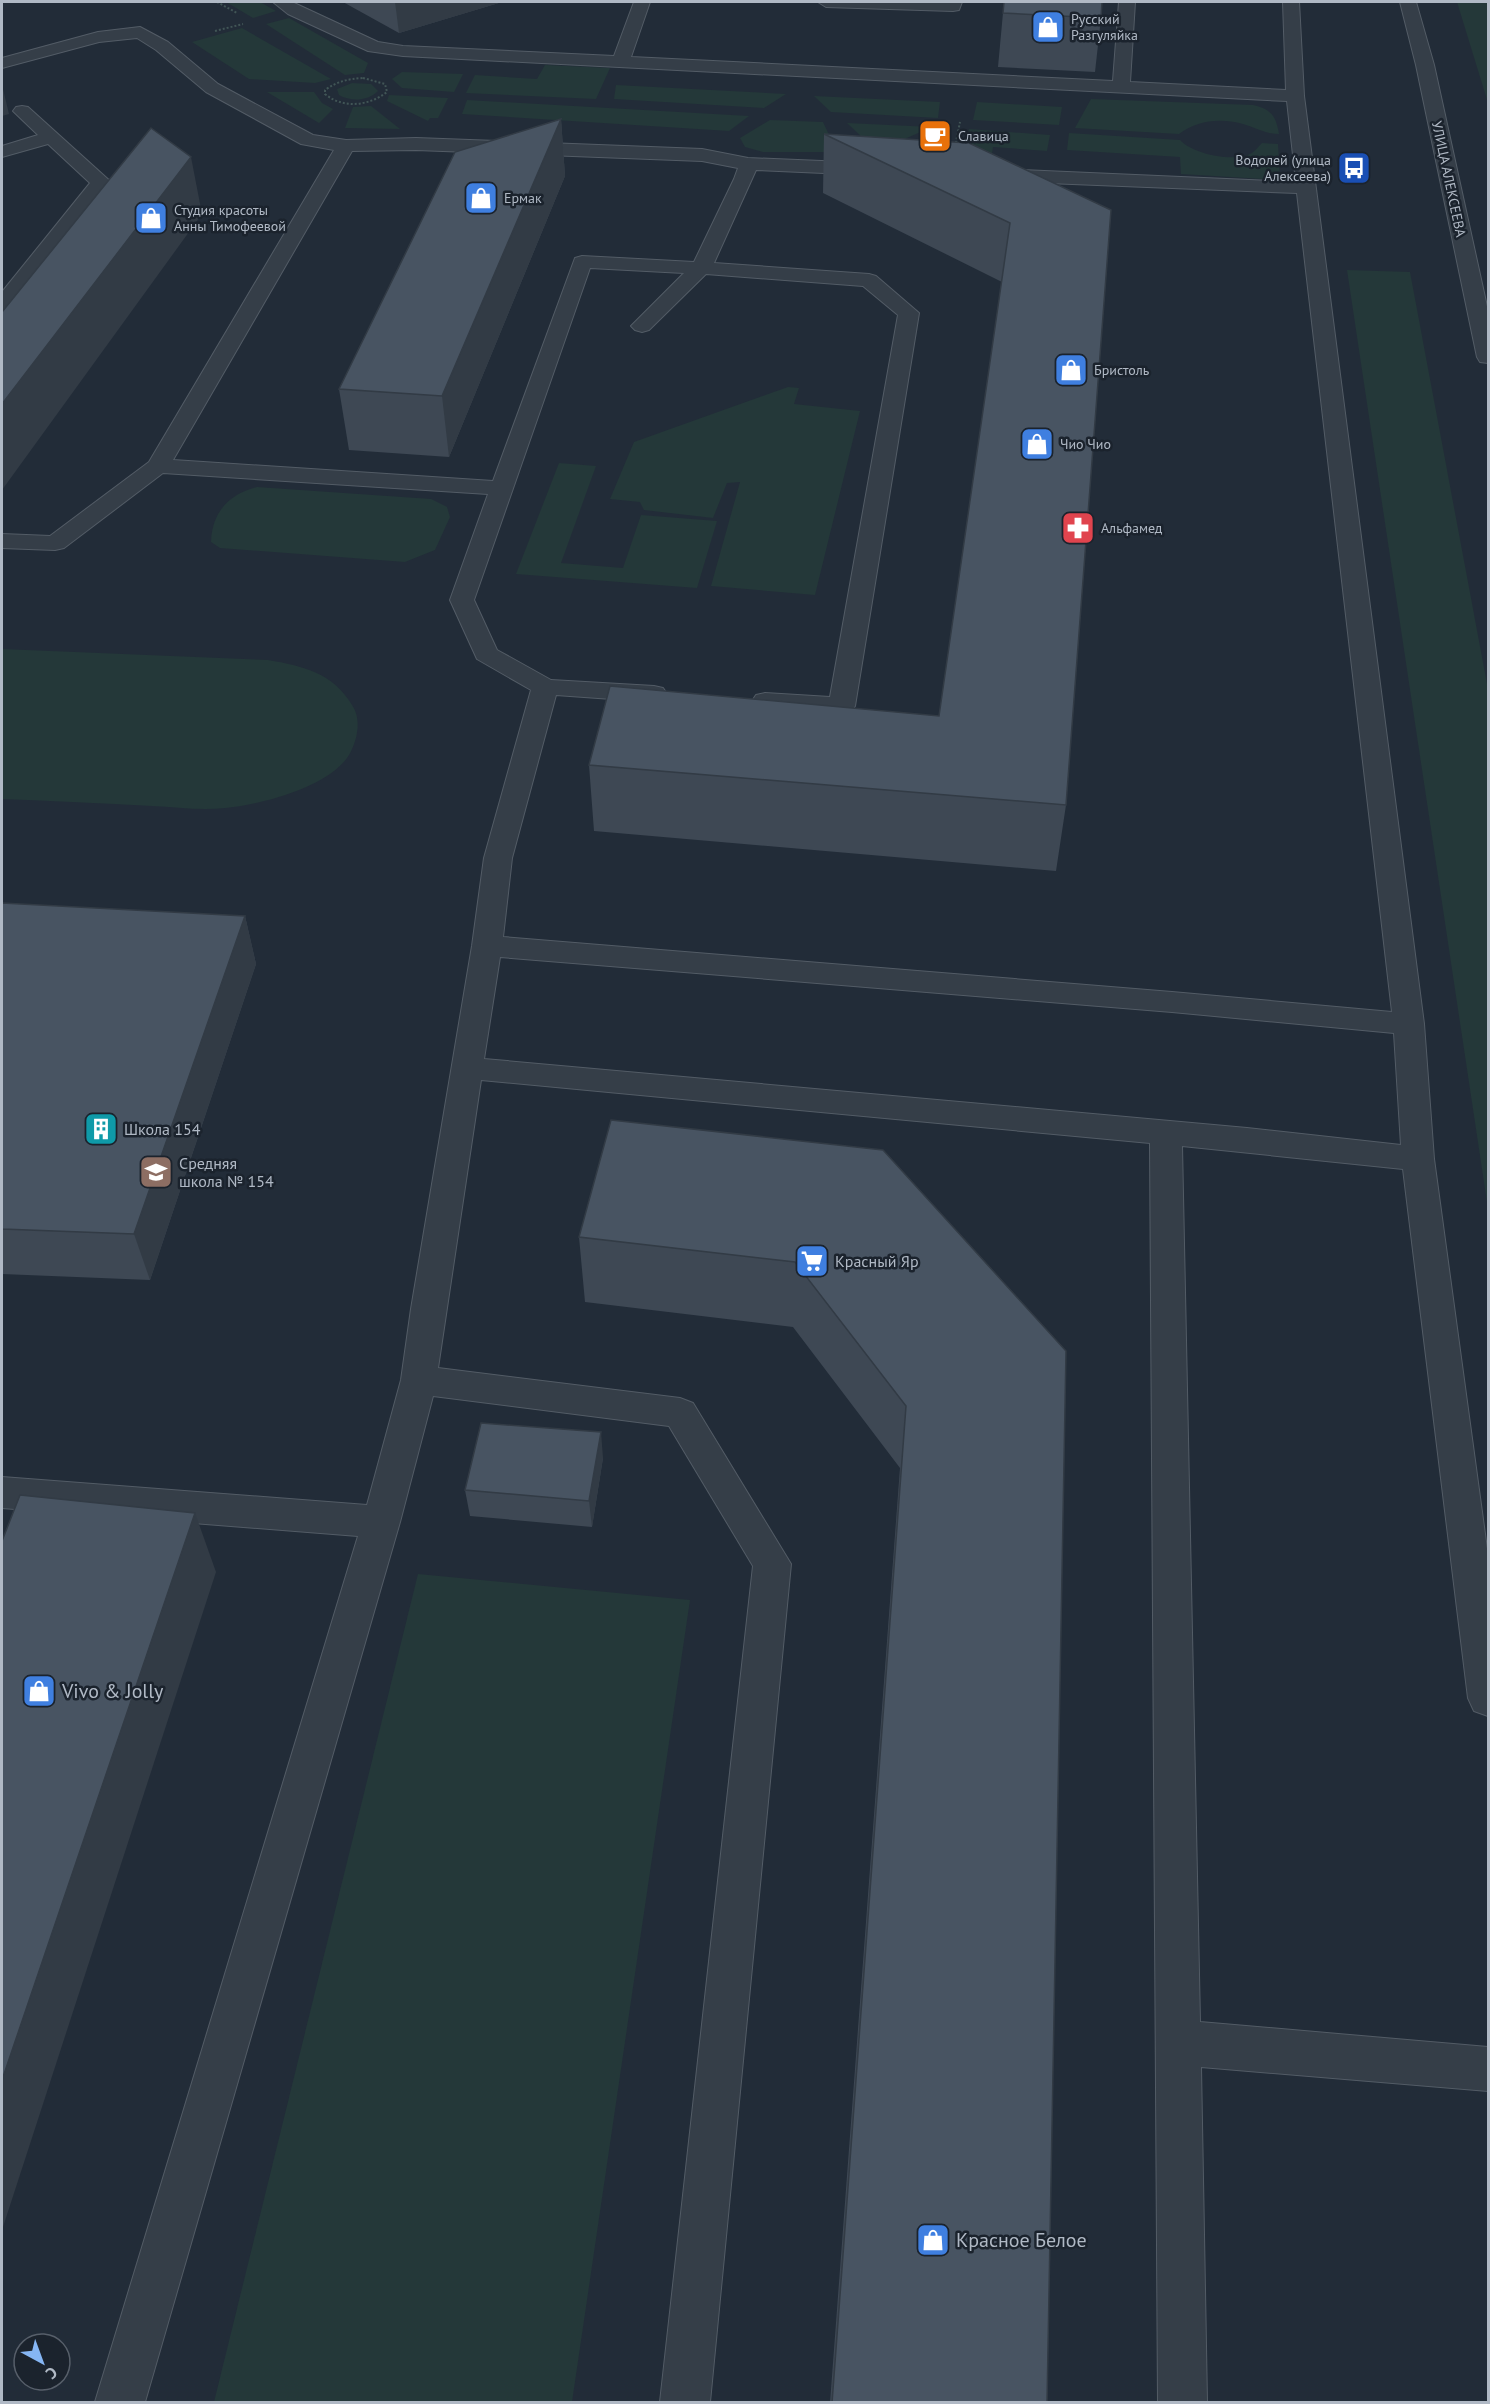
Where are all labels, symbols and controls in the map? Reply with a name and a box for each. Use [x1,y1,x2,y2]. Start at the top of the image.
shop icon: Русский Разгуляйка [1030,9,1066,45]
place label: Русский Разгуляйка [1071,10,1138,44]
cafe icon: Славица [917,118,953,154]
street label: УЛИЦА АЛЕКСЕЕВА [1428,119,1470,239]
place label: Славица [958,127,1009,145]
bus stop icon: Водолей (улица Алексеева) [1336,150,1372,186]
place label: Водолей (улица Алексеева) [1235,151,1331,185]
shop icon: Ермак [463,180,499,216]
place label: Ермак [504,189,542,207]
shop icon: Студия красоты Анны Тимофеевой [133,200,169,236]
place label: Студия красоты Анны Тимофеевой [174,201,286,235]
shop icon: Бристоль [1053,352,1089,388]
place label: Бристоль [1094,361,1150,379]
shop icon: Чио Чио [1019,426,1055,462]
place label: Чио Чио [1060,435,1111,453]
pharmacy icon: Альфамед [1060,510,1096,546]
place label: Альфамед [1101,519,1163,537]
building icon: Школа 154 [83,1111,119,1147]
place label: Школа 154 [124,1119,201,1139]
place label: Средняя школа № 154 [179,1153,274,1191]
school or university icon: Средняя школа № 154 [138,1154,174,1190]
supermarket icon: Красный Яр [794,1243,830,1279]
place label: Красный Яр [835,1251,919,1271]
shop icon: Vivo & Jolly [21,1673,57,1709]
place label: Vivo & Jolly [61,1678,164,1704]
shop icon: Красное Белое [915,2222,951,2258]
place label: Красное Белое [956,2227,1087,2253]
north arrow [12,2332,72,2392]
text: С [42,2363,62,2384]

